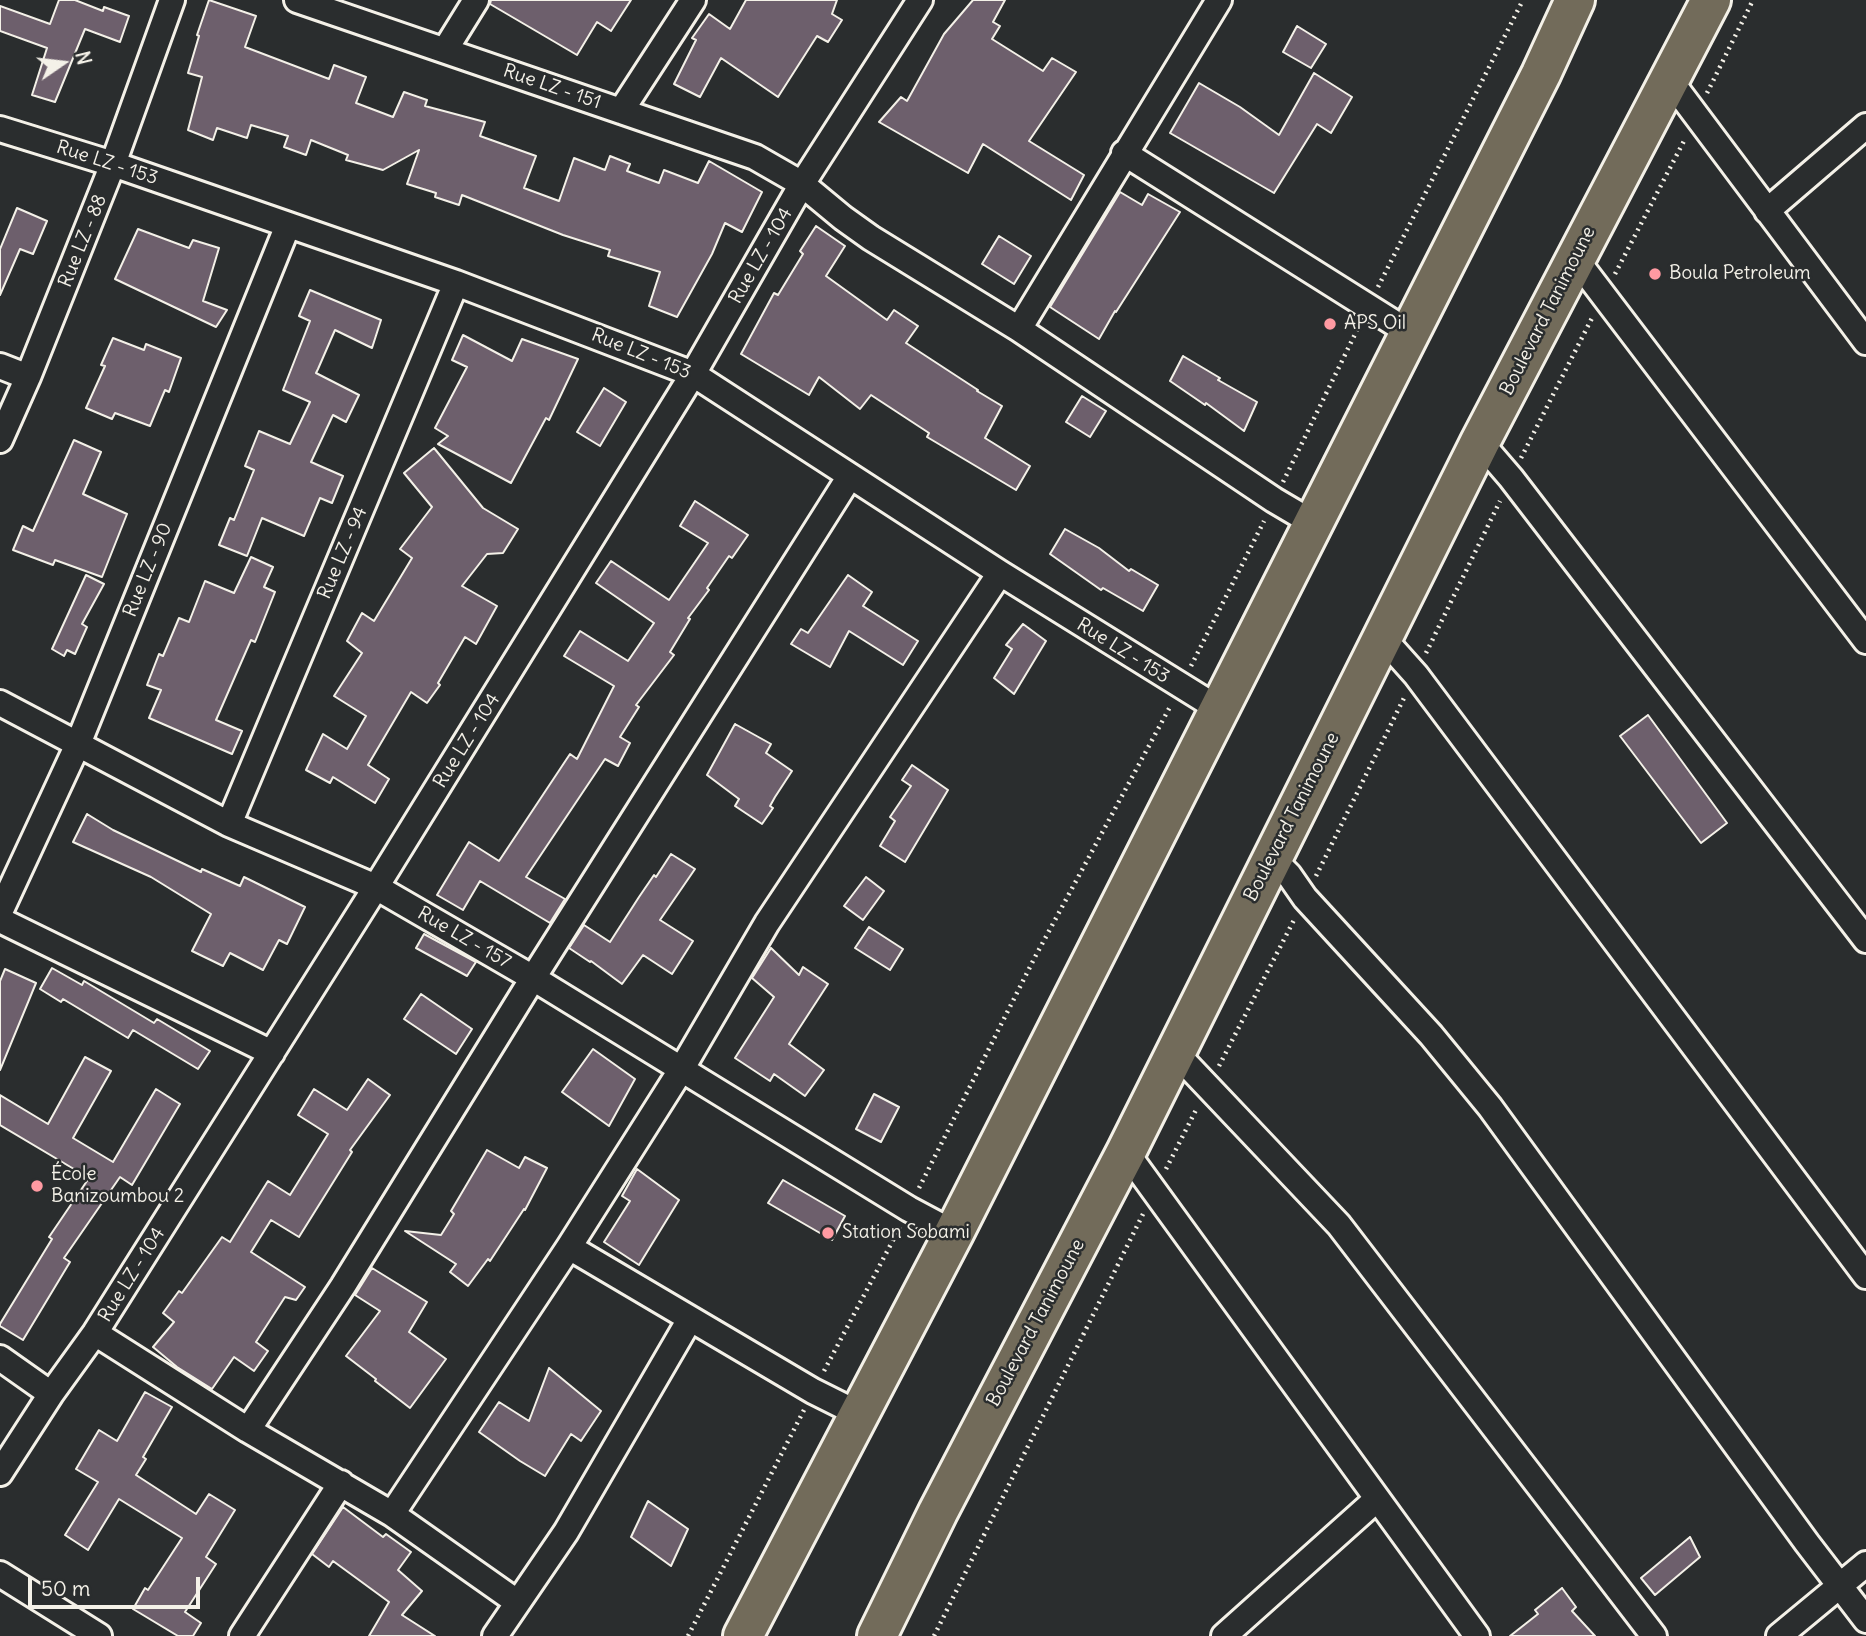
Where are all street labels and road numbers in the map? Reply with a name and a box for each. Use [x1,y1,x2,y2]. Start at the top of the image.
street label: Rue LZ - 151 [500,60,604,114]
street label: Rue LZ - 153 [53,136,161,190]
street label: Rue LZ - 88 [54,191,112,291]
street label: Rue LZ - 104 [724,204,798,308]
street label: Boulevard Tanimoune [1496,223,1600,399]
street label: Rue LZ - 153 [588,324,694,384]
street label: Rue LZ - 94 [313,503,373,603]
street label: Rue LZ - 90 [119,520,177,620]
street label: Rue LZ - 153 [1072,613,1174,689]
street label: Rue LZ - 104 [429,690,505,792]
street label: Boulevard Tanimoune [1240,729,1344,905]
street label: Rue LZ - 157 [413,902,515,974]
street label: Rue LZ - 104 [94,1224,170,1326]
street label: Boulevard Tanimoune [982,1235,1090,1411]

